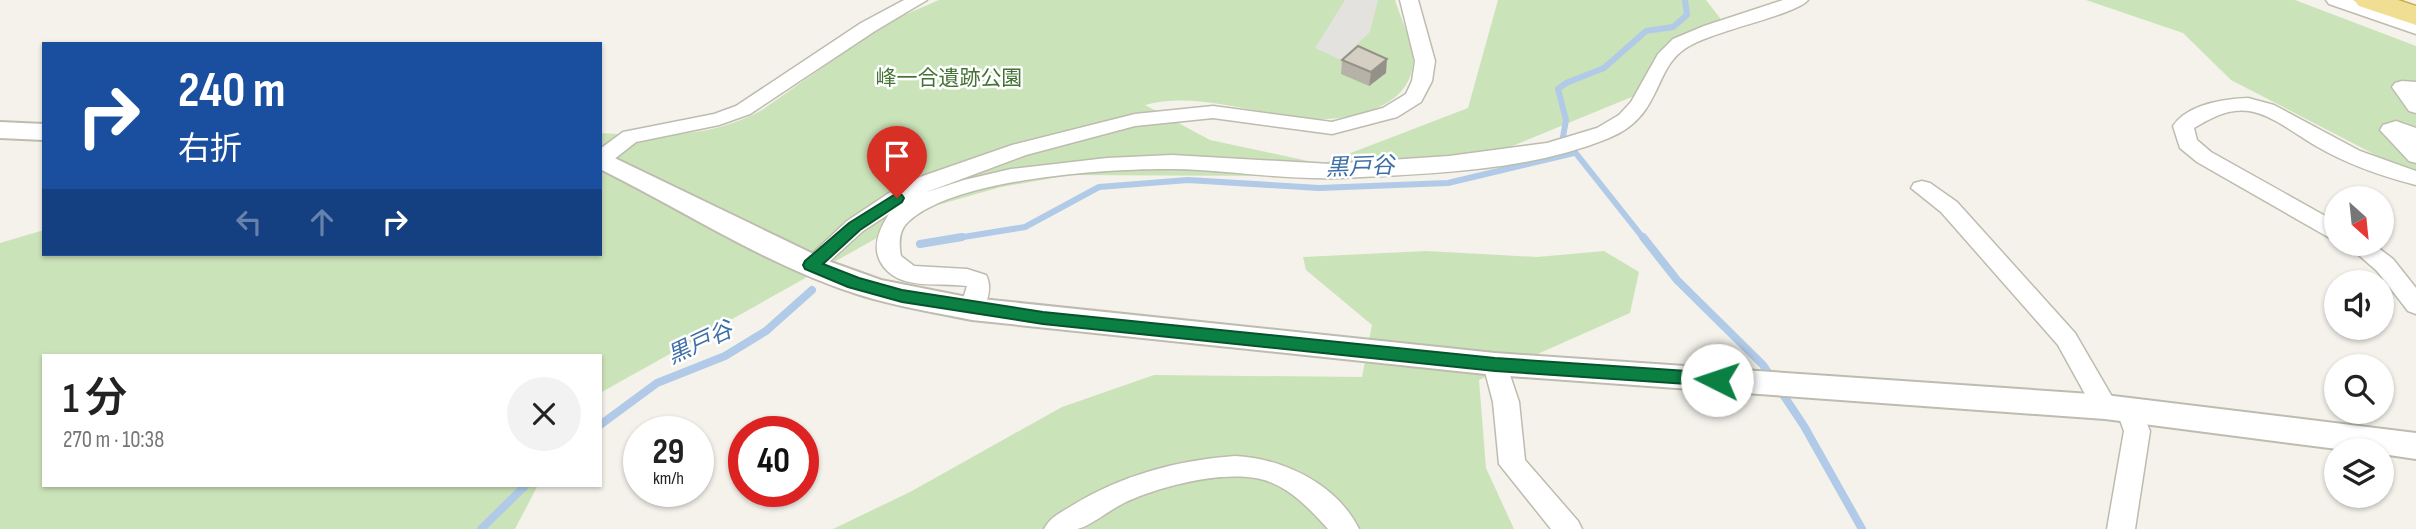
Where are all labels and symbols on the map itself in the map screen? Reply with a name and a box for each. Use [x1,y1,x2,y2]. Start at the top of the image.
park label: 峰一合遺跡公園 [876,66,1023,91]
pin [867,126,927,198]
water label: 黒戸谷 [1325,152,1397,182]
north arrow [2324,186,2394,256]
water label: 黒戸谷 [663,315,739,370]
position arrow [1680,343,1754,417]
speed limit sign: 40 [728,416,819,507]

